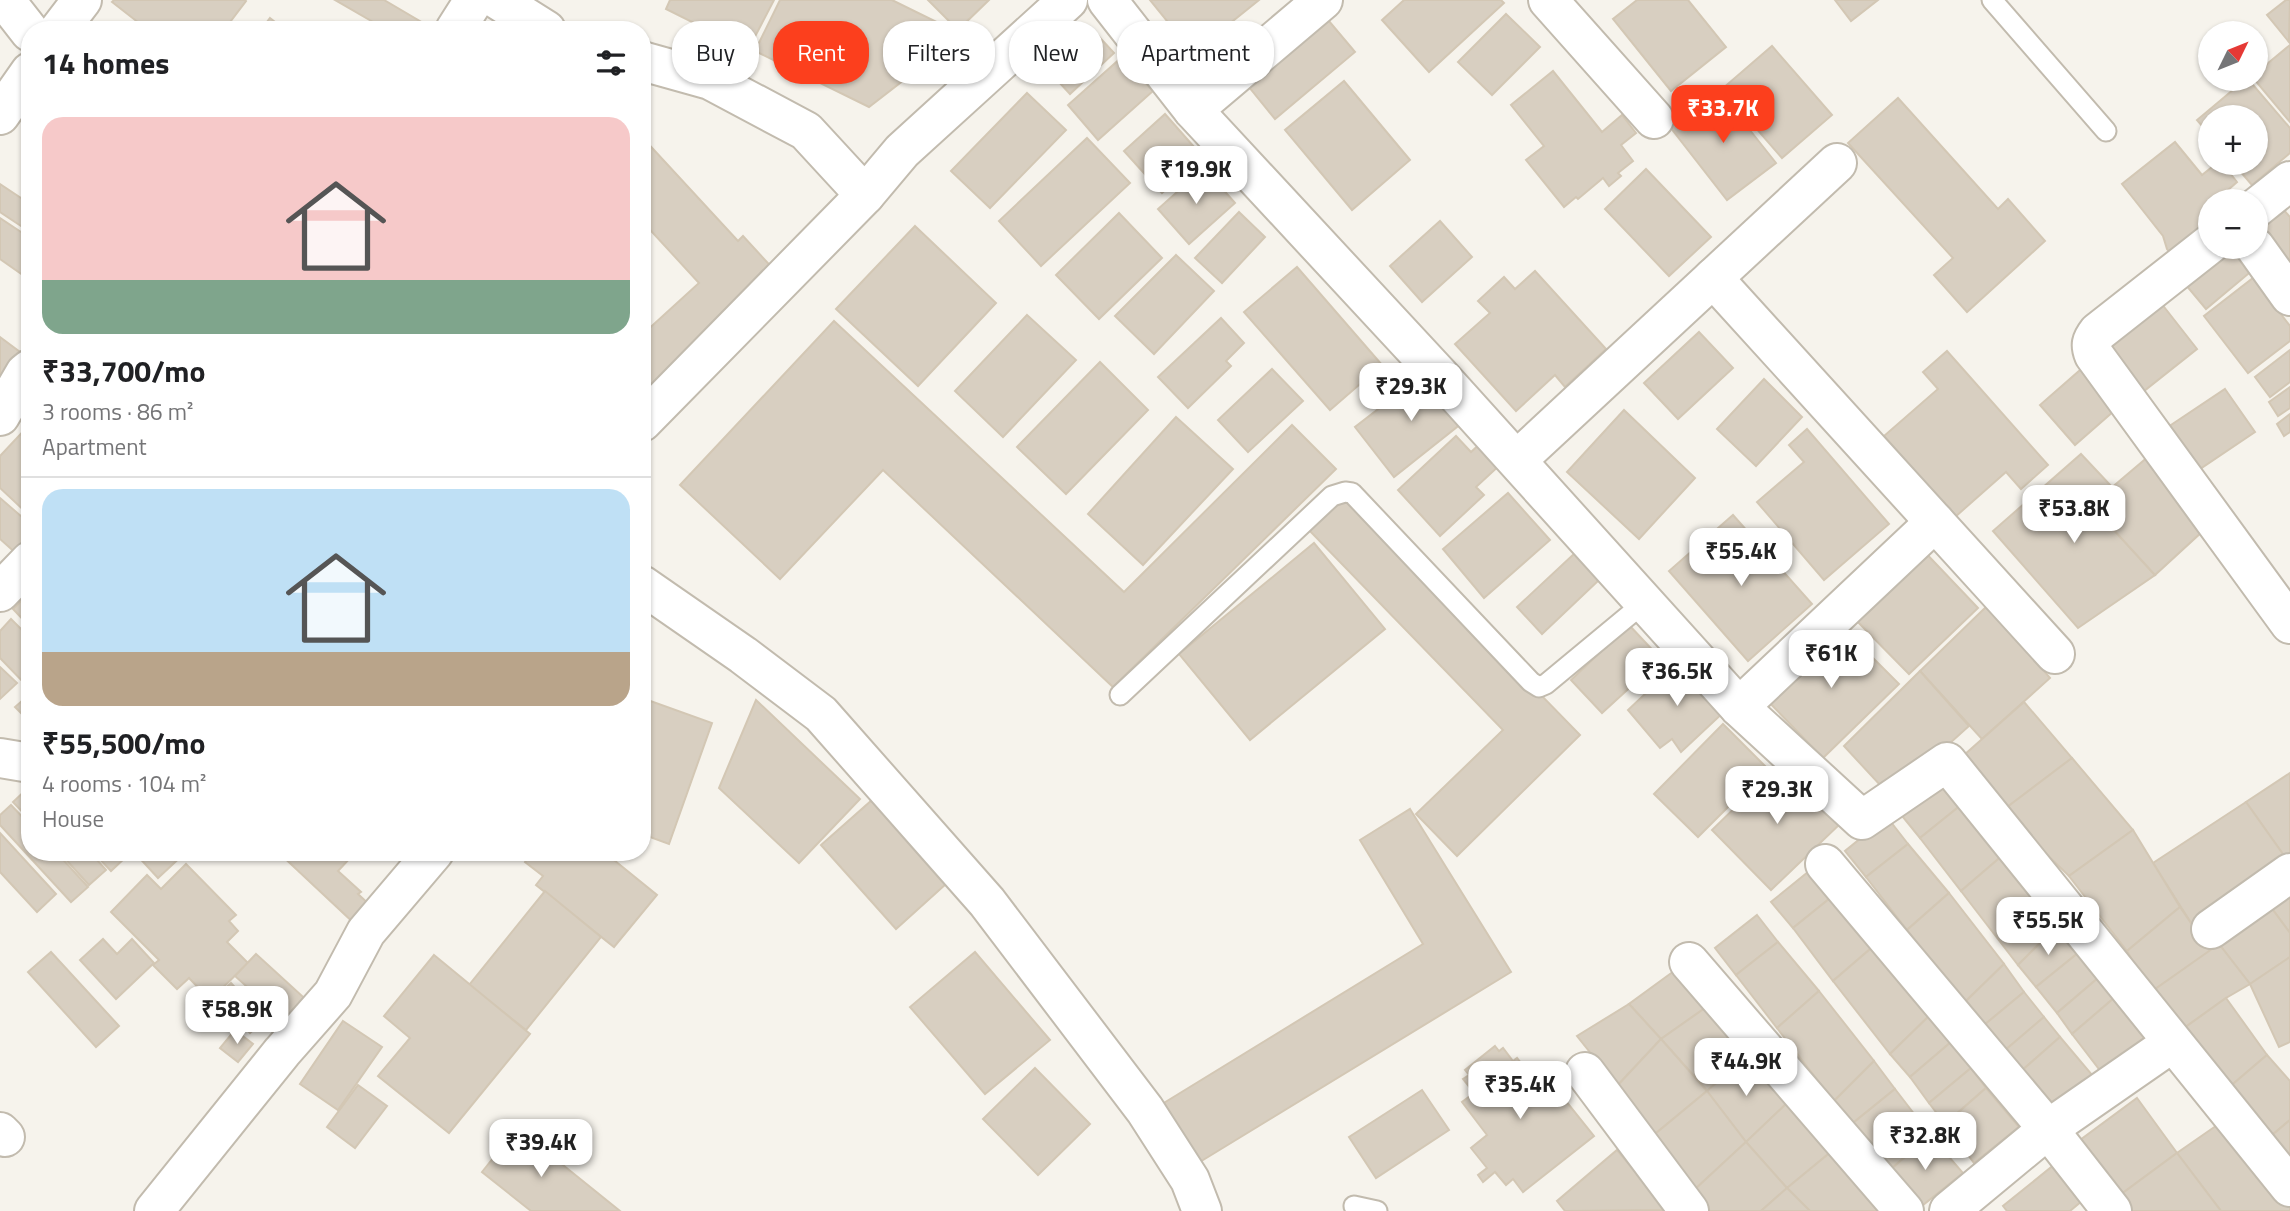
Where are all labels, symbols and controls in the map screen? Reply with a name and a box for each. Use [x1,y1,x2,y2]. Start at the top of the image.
chip: Buy [672,21,759,84]
chip: Rent [773,21,869,84]
chip: Filters [883,21,995,84]
chip: New [1009,21,1103,84]
chip: Apartment [1117,21,1274,84]
north arrow [2198,21,2268,91]
map controls [2198,21,2268,259]
text: 14 homes [42,40,169,86]
icon: filters [592,44,630,82]
pin: ₹33.7K [1666,86,1780,145]
text: ₹33.7K [1687,90,1759,125]
button: + [2198,105,2268,175]
pin: ₹19.9K [1139,146,1253,206]
text: ₹19.9K [1160,151,1232,186]
icon: home [273,163,399,289]
button: − [2198,189,2268,259]
text: ₹33,700/mo [42,348,206,394]
pin: ₹29.3K [1354,364,1468,423]
text: ₹29.3K [1375,368,1447,403]
text: 3 rooms · 86 m² [42,394,193,429]
text: Apartment [42,429,147,464]
pin: ₹53.8K [2017,486,2131,545]
text: ₹53.8K [2038,490,2110,525]
pin: ₹55.4K [1684,528,1798,588]
text: ₹55.4K [1705,533,1777,568]
icon: home [273,535,399,661]
pin: ₹61K [1790,630,1872,690]
text: ₹61K [1805,635,1857,670]
pin: ₹36.5K [1620,648,1734,708]
text: ₹36.5K [1641,653,1713,688]
text: ₹55,500/mo [42,720,206,766]
text: 4 rooms · 104 m² [42,766,206,801]
pin: ₹29.3K [1720,766,1834,826]
text: ₹29.3K [1741,771,1813,806]
text: House [42,801,104,836]
pin: ₹55.5K [1991,898,2105,957]
text: ₹55.5K [2012,902,2084,937]
pin: ₹58.9K [180,986,294,1046]
text: ₹58.9K [201,991,273,1026]
pin: ₹44.9K [1689,1038,1803,1098]
text: ₹44.9K [1710,1043,1782,1078]
pin: ₹35.4K [1463,1062,1577,1121]
text: ₹35.4K [1484,1066,1556,1101]
pin: ₹32.8K [1868,1112,1982,1172]
text: ₹32.8K [1889,1117,1961,1152]
pin: ₹39.4K [484,1120,598,1179]
text: ₹39.4K [505,1124,577,1159]

